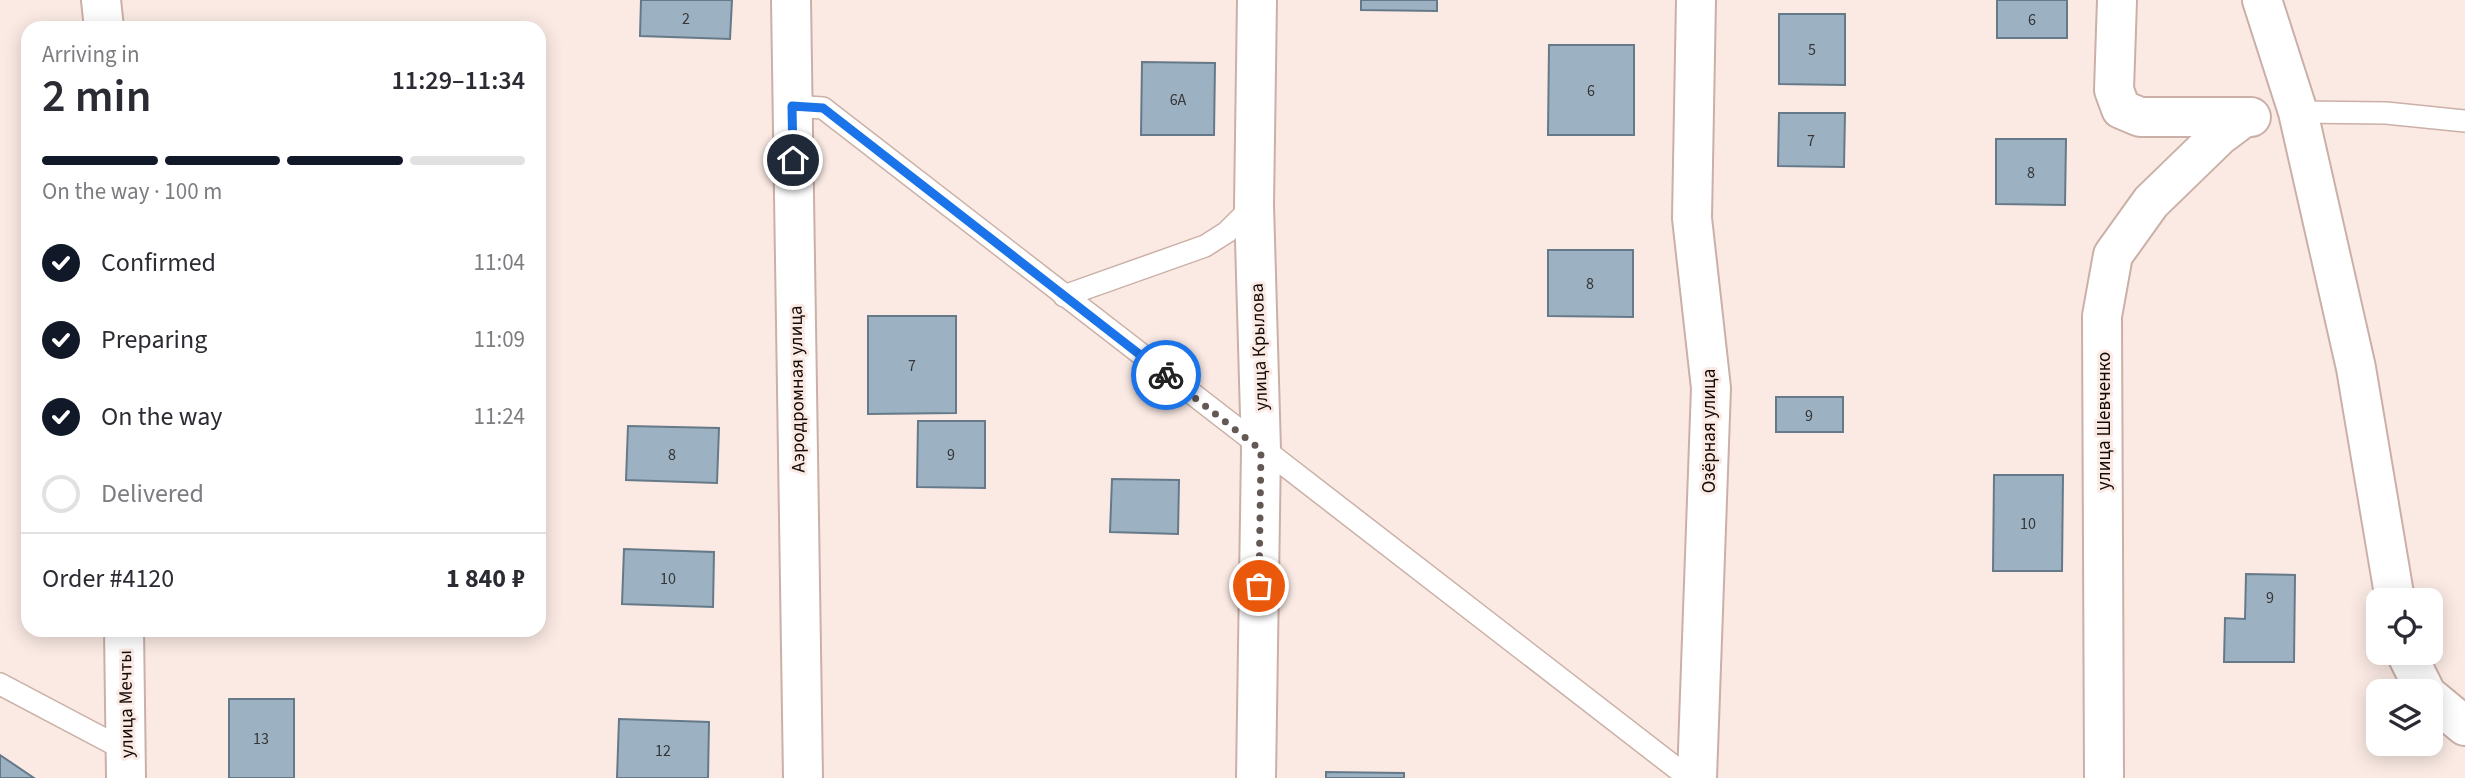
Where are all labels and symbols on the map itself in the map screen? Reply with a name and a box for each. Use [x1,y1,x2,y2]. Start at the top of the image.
house number: 2 [682,8,690,30]
house number: 6 [2028,9,2036,31]
house number: 5 [1808,39,1816,61]
house number: 6 [1587,80,1595,102]
house number: 6А [1170,89,1187,111]
pin [763,130,823,190]
house number: 7 [1807,130,1815,152]
house number: 8 [2027,162,2035,184]
house number: 8 [1586,273,1594,295]
street label: улица Крылова [1244,283,1275,411]
street label: Аэродромная улица [783,305,812,473]
courier [1131,340,1201,410]
street label: улица Шевченко [2091,352,2118,490]
house number: 7 [908,355,916,377]
street label: Озёрная улица [1696,369,1723,493]
house number: 9 [1805,405,1813,427]
house number: 8 [668,444,676,466]
house number: 9 [947,444,955,466]
house number: 10 [2020,513,2036,535]
pin [1229,556,1289,616]
house number: 10 [660,568,676,590]
house number: 9 [2266,587,2274,609]
street label: улица Мечты [112,650,141,758]
house number: 13 [253,728,269,750]
house number: 12 [655,740,671,762]

